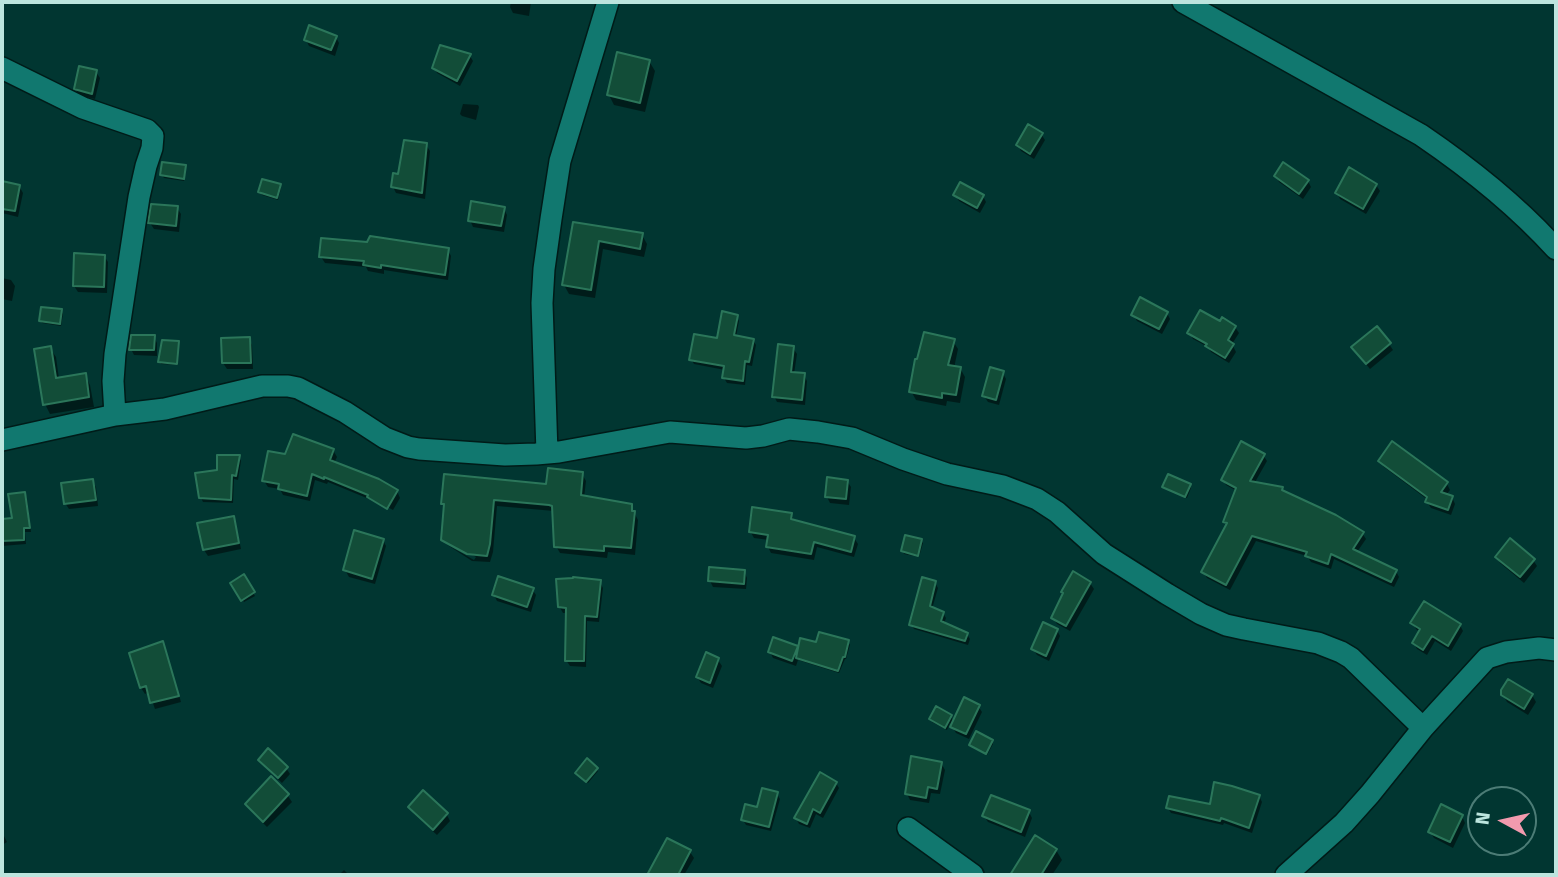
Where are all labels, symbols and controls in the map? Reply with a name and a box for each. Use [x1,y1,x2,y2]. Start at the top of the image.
north arrow [1467,786,1537,856]
text: N [1470,810,1495,826]

